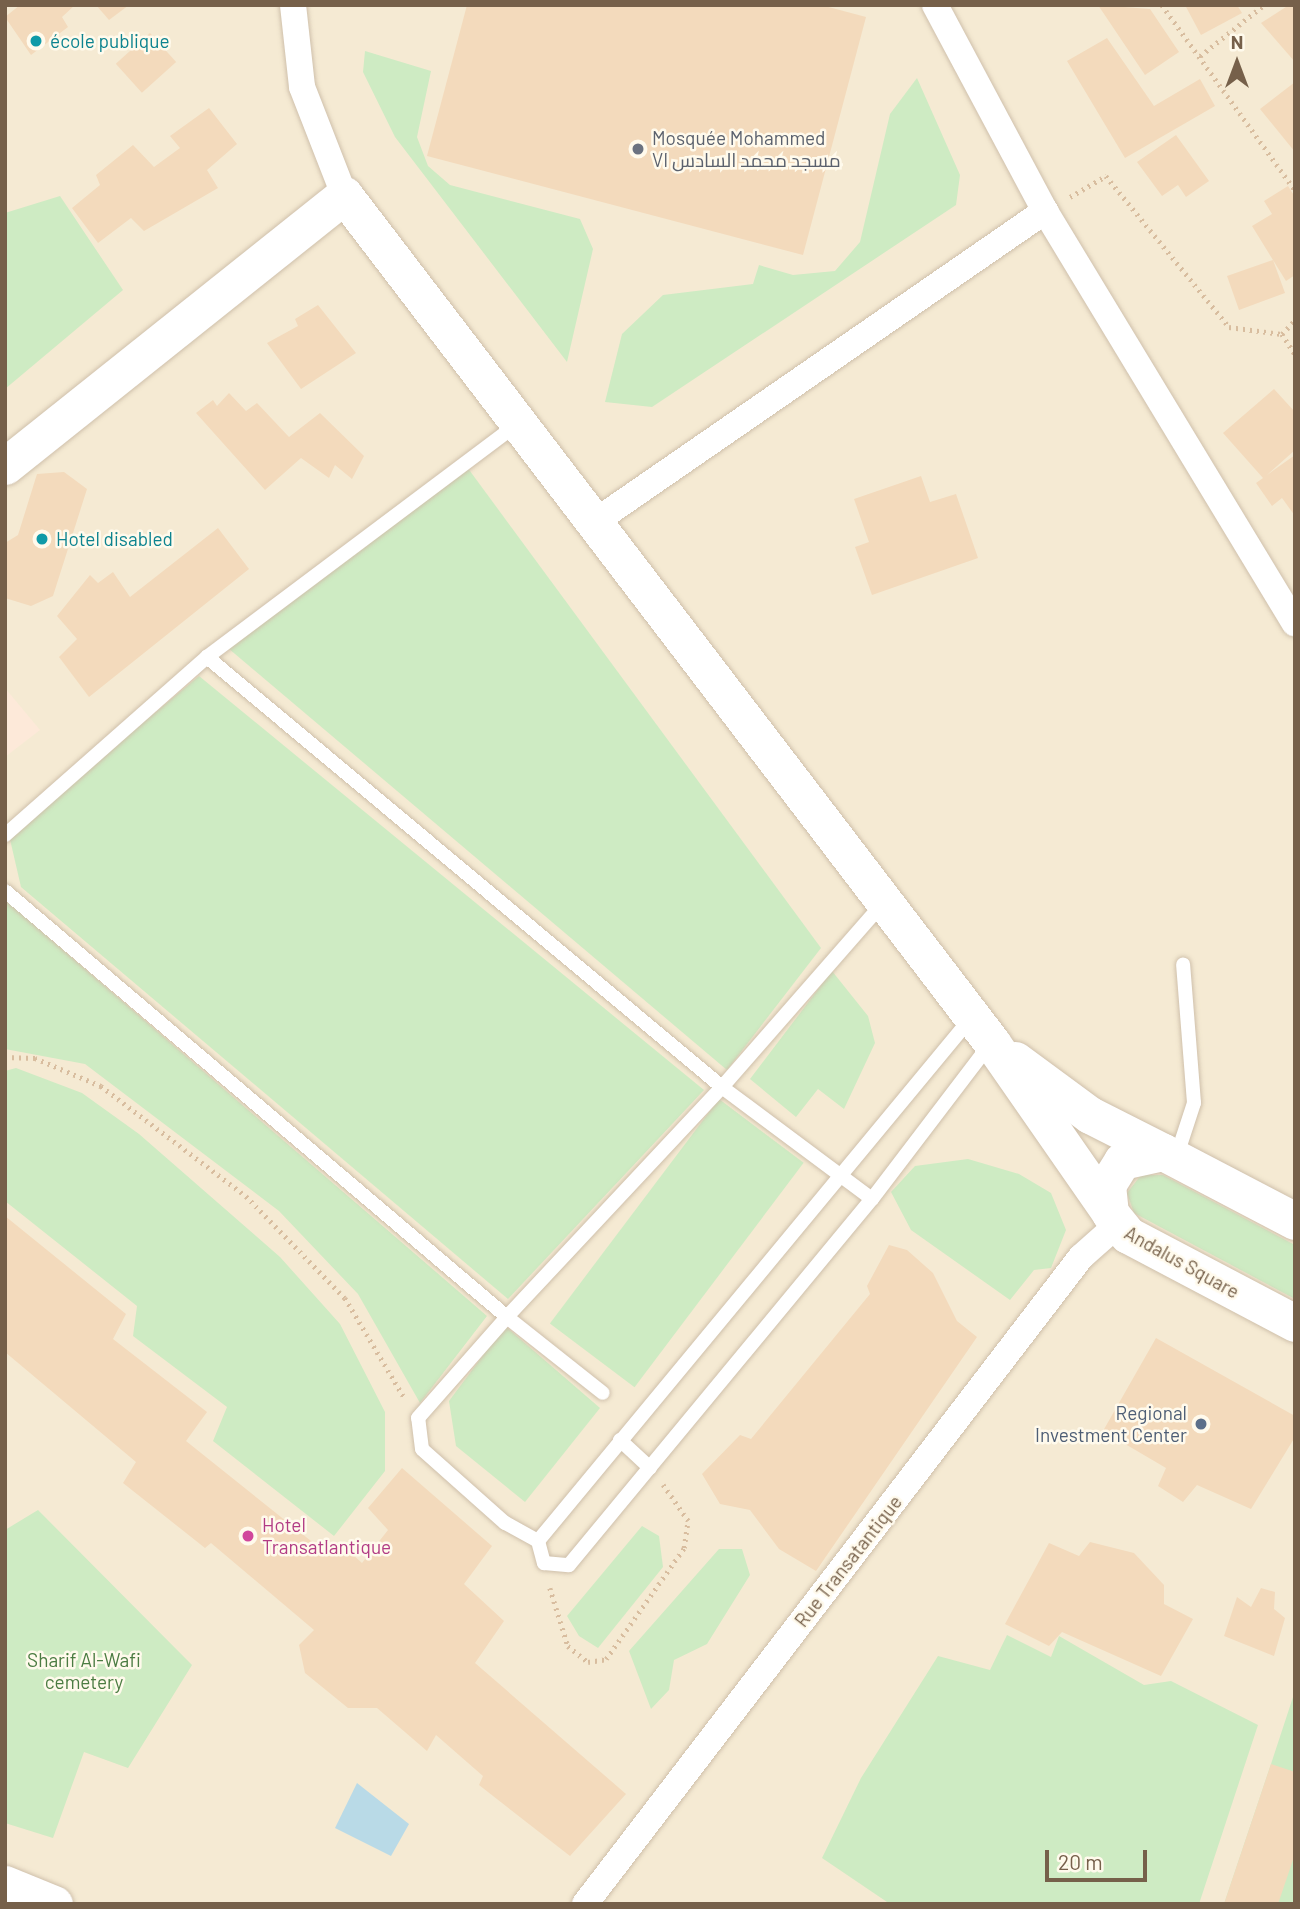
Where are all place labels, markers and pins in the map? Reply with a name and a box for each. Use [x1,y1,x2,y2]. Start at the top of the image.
place label: école publique [50,30,170,52]
marker: école publique [28,33,44,49]
place label: Mosquée Mohammed VI مسجد محمد السادس [652,127,841,171]
marker: Mosquée Mohammed VI مسجد محمد السادس [630,141,646,157]
place label: Hotel disabled [56,528,173,550]
marker: Hotel disabled [34,531,50,547]
place label: Regional Investment Center [1035,1402,1187,1446]
marker: Regional Investment Center [1193,1416,1209,1432]
place label: Hotel Transatlantique [262,1514,391,1558]
marker: Hotel Transatlantique [240,1528,256,1544]

